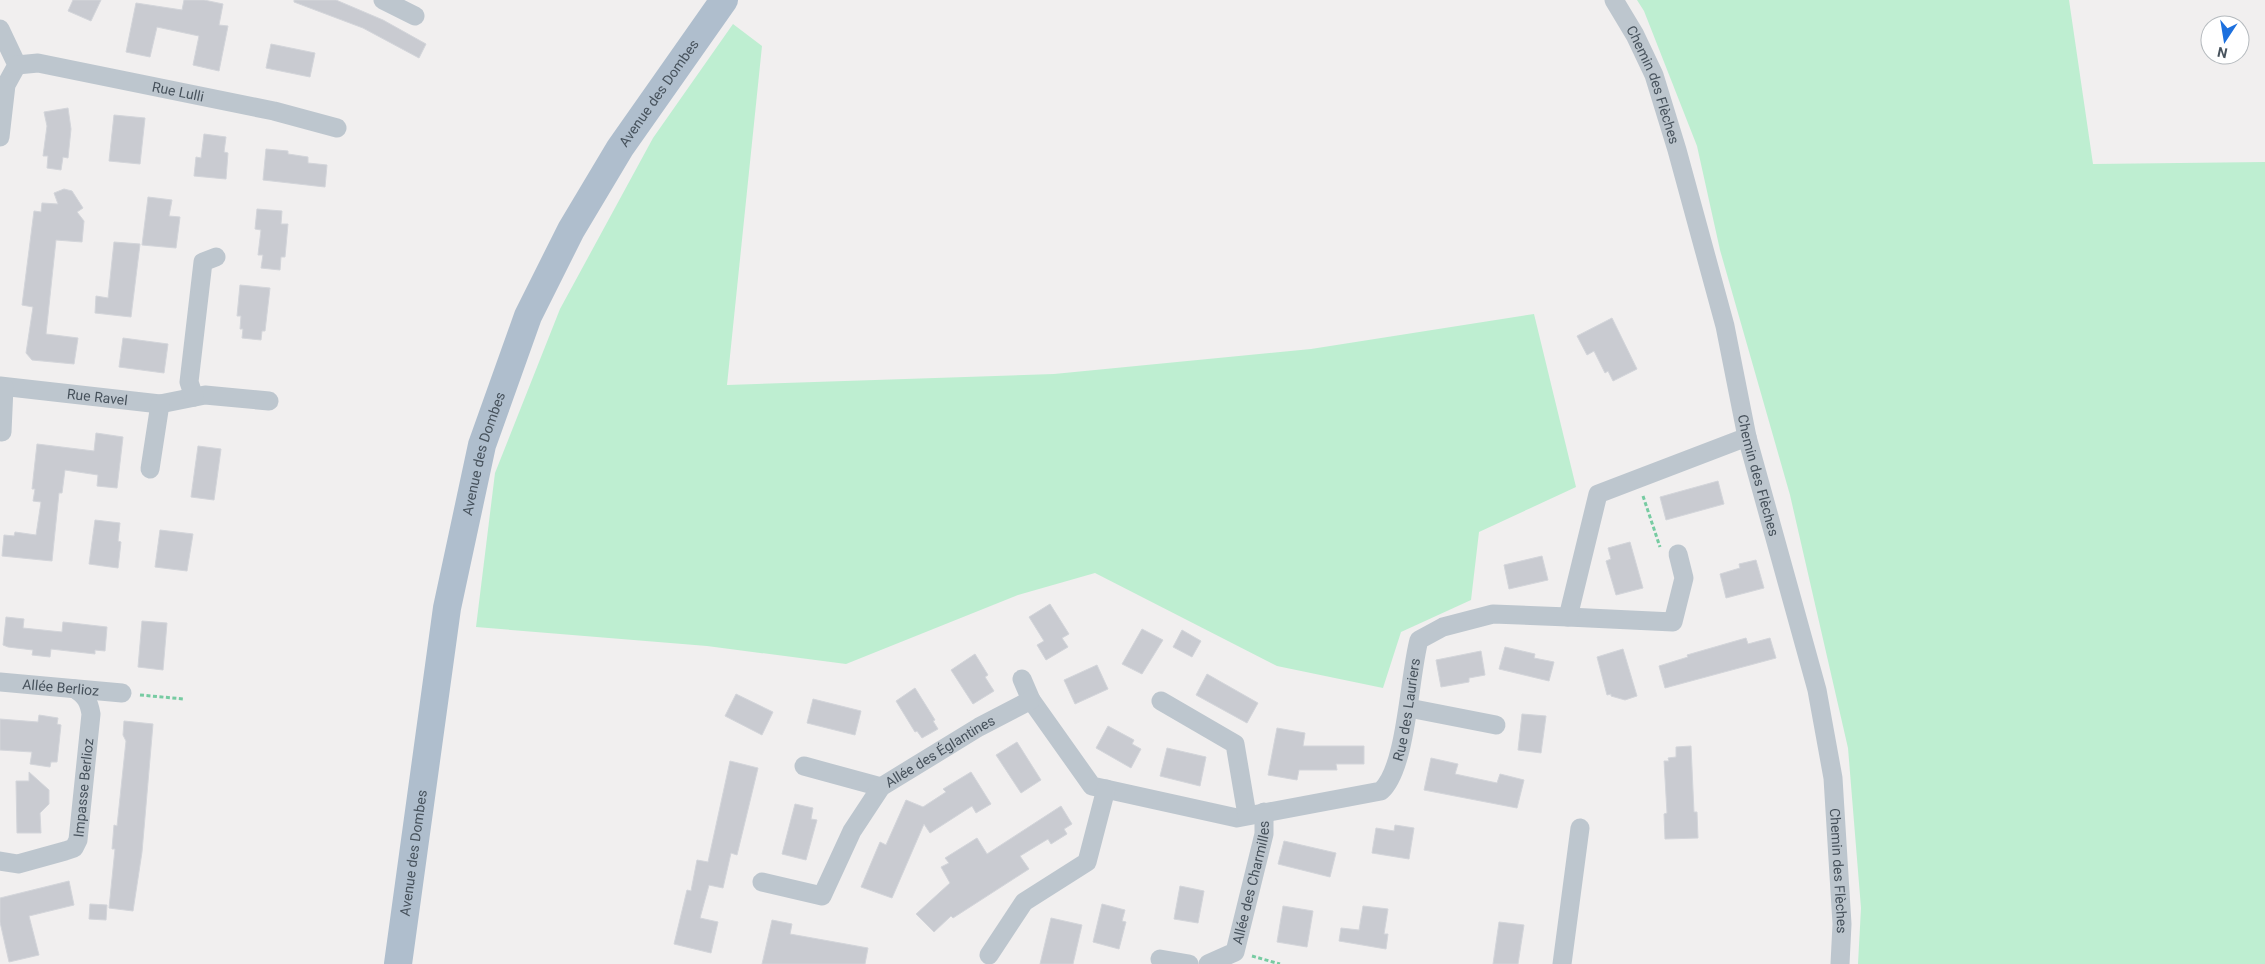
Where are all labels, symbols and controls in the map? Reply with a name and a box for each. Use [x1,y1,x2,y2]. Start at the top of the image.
north arrow [2200,15,2250,65]
street label: Chemin des Flèches [1623,23,1683,146]
street label: Avenue des Dombes [616,36,702,150]
text: N [2216,44,2229,62]
street label: Rue Lulli [151,78,205,105]
street label: Rue Ravel [66,386,129,408]
street label: Avenue des Dombes [459,390,508,517]
street label: Chemin des Flèches [1735,413,1782,538]
street label: Rue des Lauriers [1390,657,1423,763]
street label: Allée Berlioz [22,676,100,699]
street label: Allée des Églantines [882,712,998,790]
street label: Impasse Berlioz [70,737,96,838]
street label: Avenue des Dombes [397,789,430,917]
street label: Chemin des Flèches [1827,808,1850,934]
street label: Allée des Charmilles [1229,821,1272,946]

